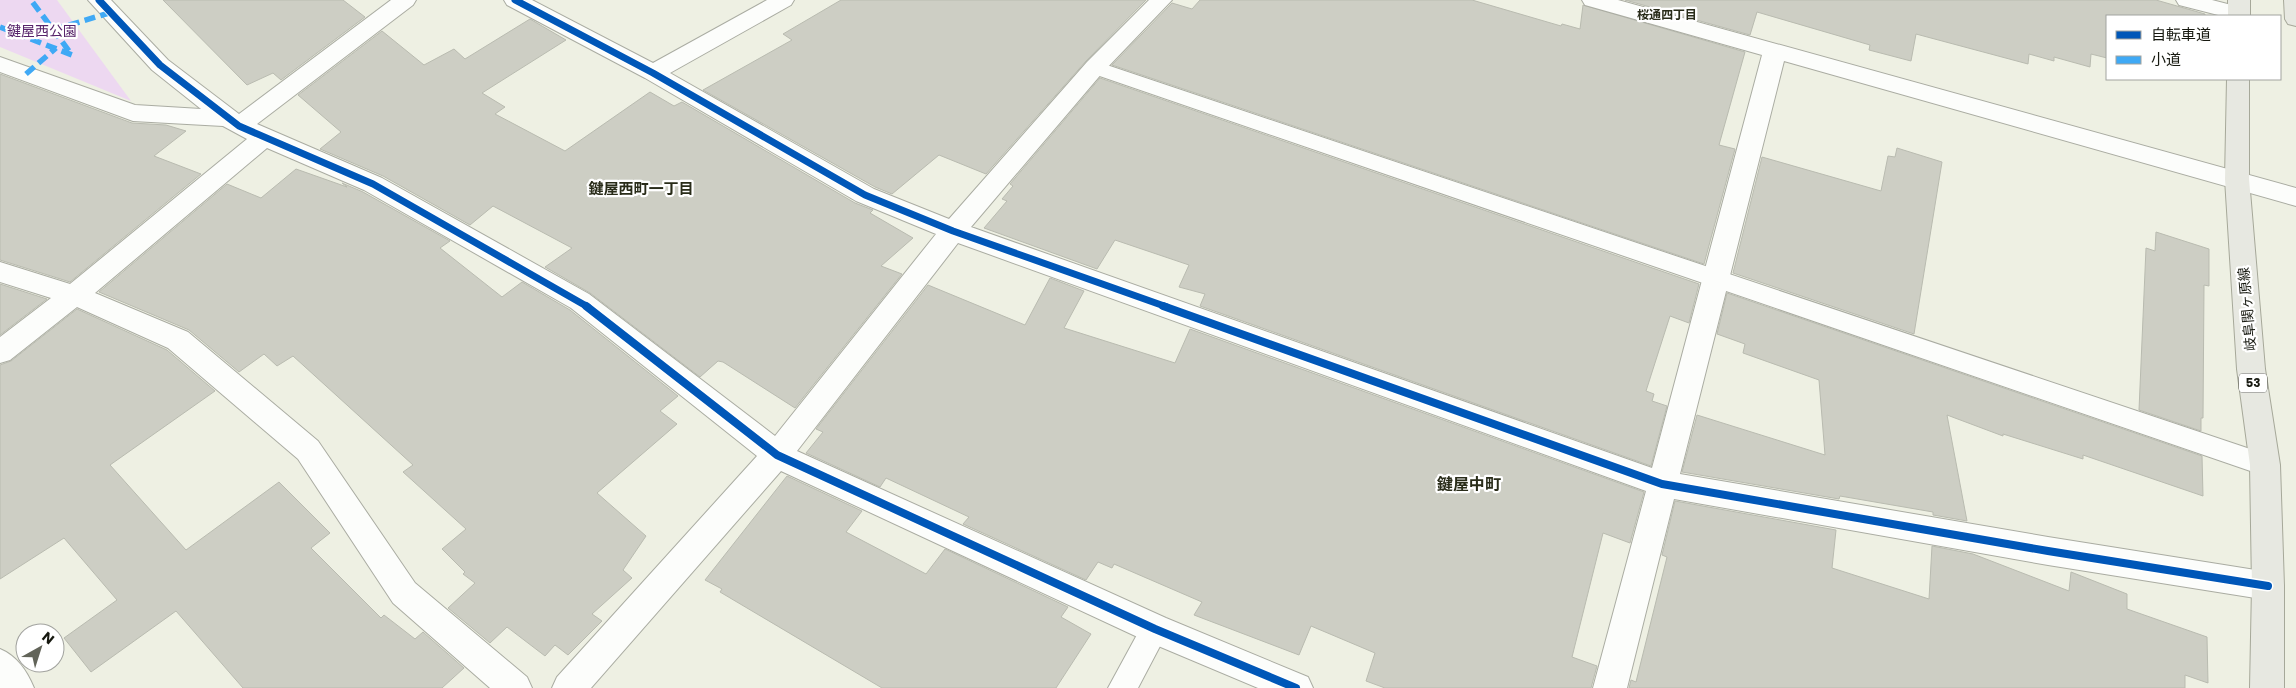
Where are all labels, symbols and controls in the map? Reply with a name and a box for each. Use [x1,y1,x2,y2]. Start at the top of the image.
district label: 桜通四丁目 [1637,6,1697,23]
legend [2106,15,2281,80]
park label: 鍵屋西公園 [7,21,77,41]
text: 自転車道 [2151,24,2211,45]
text: 小道 [2151,49,2181,70]
district label: 鍵屋西町一丁目 [588,178,694,199]
street label: 岐阜関ヶ原線 [2233,266,2261,352]
road number: 53 [2239,373,2267,392]
district label: 鍵屋中町 [1437,473,1501,496]
north arrow [15,623,65,673]
text: N [38,627,59,649]

